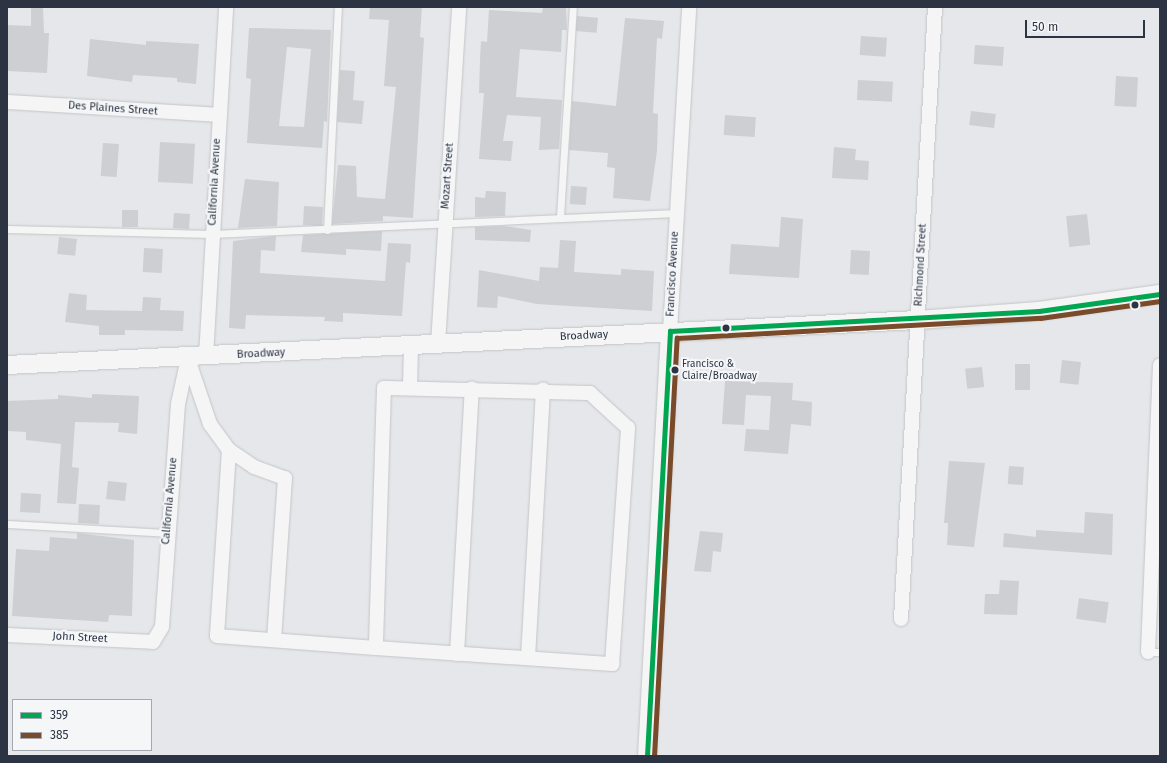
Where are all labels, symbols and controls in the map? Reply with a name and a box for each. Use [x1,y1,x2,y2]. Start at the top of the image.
scale bar [1027,12,1147,38]
text: 50 m [1032,20,1058,34]
street label: Des Plaines Street [68,99,158,119]
street label: California Avenue [206,138,224,226]
street label: Mozart Street [439,142,457,210]
street label: Richmond Street [912,223,930,307]
street label: Francisco Avenue [664,231,682,317]
unlabelled marker [1130,300,1140,310]
unlabelled marker [721,323,731,333]
street label: Broadway [559,328,609,344]
street label: Broadway [236,346,286,362]
place label: Francisco & Claire/Broadway [682,358,757,382]
marker: Francisco & Claire/Broadway [670,365,680,375]
street label: California Avenue [160,457,180,545]
street label: John Street [52,630,108,646]
legend [12,699,152,751]
text: 359 [50,708,68,722]
text: 385 [50,728,69,742]

